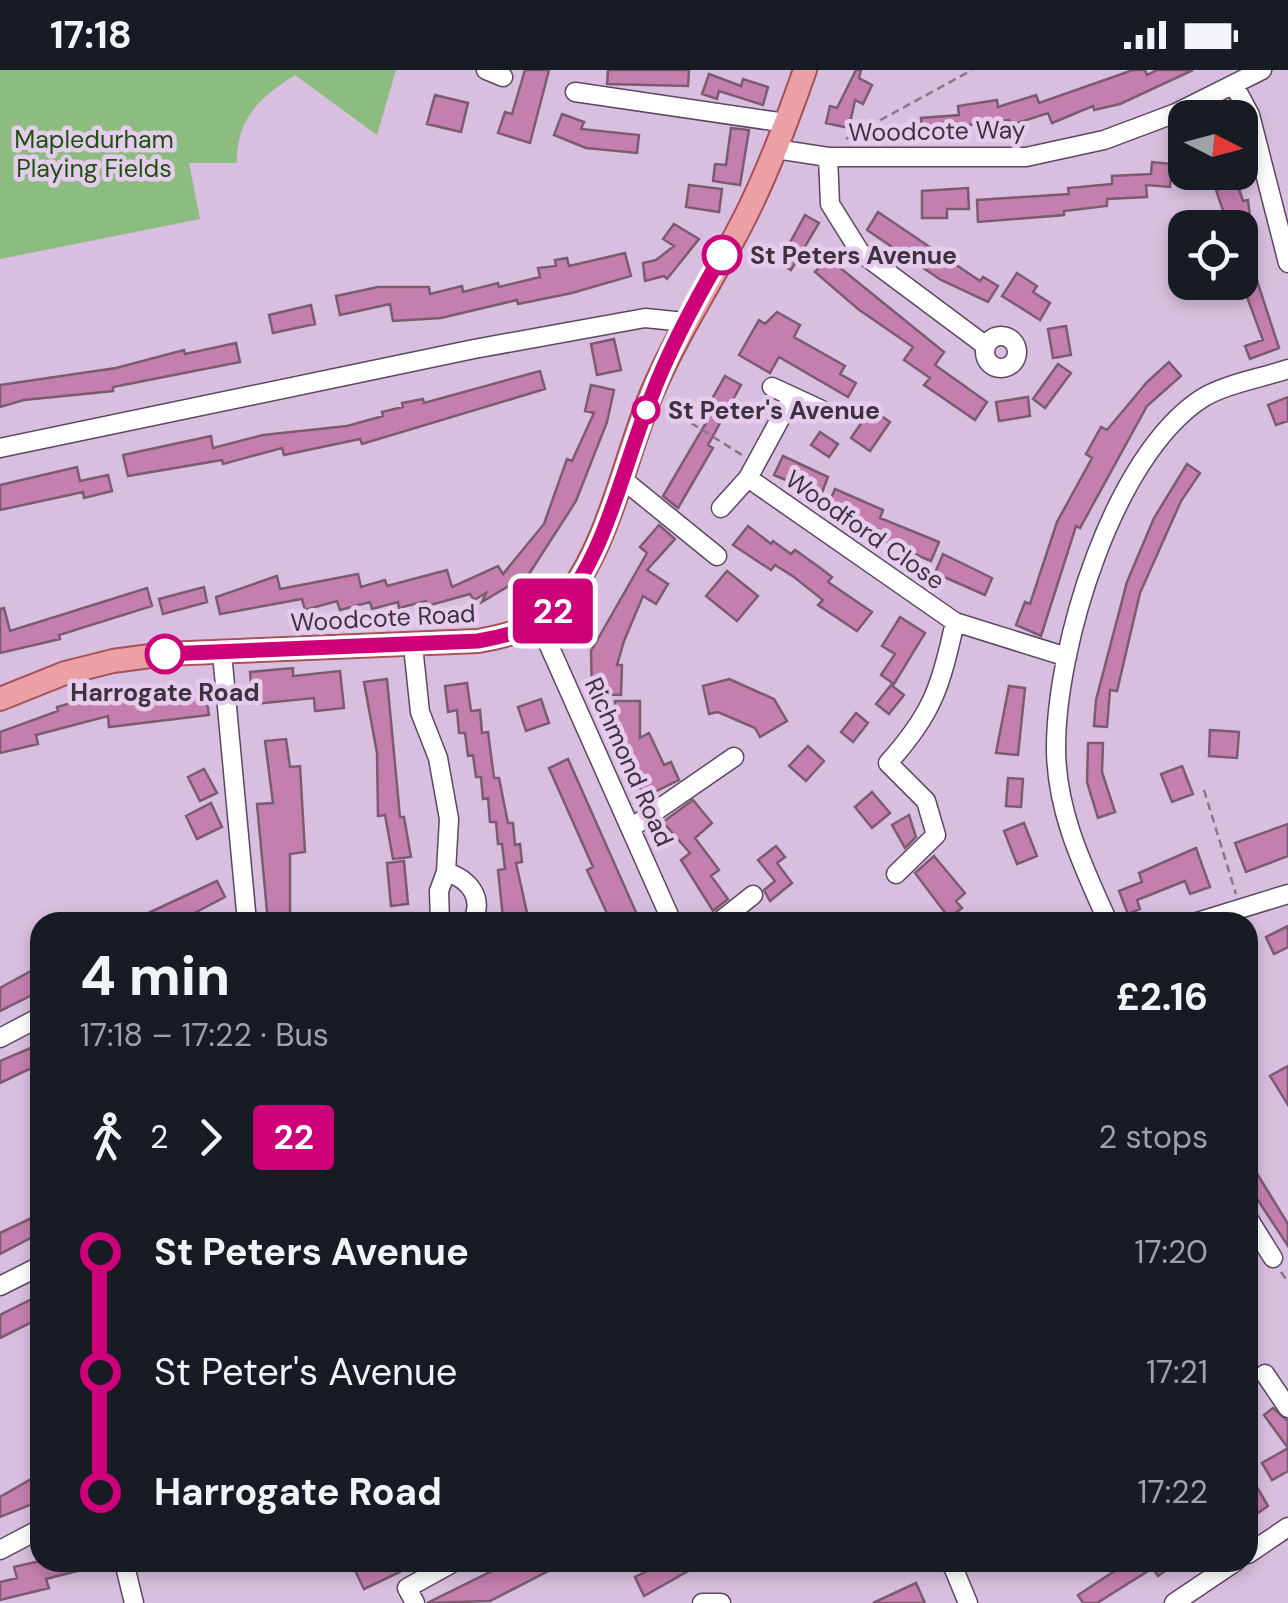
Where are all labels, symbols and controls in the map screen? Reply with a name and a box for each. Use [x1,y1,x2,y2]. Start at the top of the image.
text: 17:18 [50,10,132,60]
north arrow [1168,100,1258,190]
map controls [1168,100,1258,300]
street label: Woodcote Way [848,113,1026,149]
park label: Mapledurham Playing Fields [14,123,174,185]
button: locate [1168,210,1258,300]
marker: St Peters Avenue [703,236,741,274]
place label: St Peters Avenue [750,239,957,272]
place label: St Peter's Avenue [668,394,880,427]
marker: St Peter's Avenue [633,397,659,423]
street label: Woodford Close [779,463,951,597]
line badge: 22 [508,578,598,644]
text: 22 [533,588,573,634]
street label: Woodcote Road [290,597,476,639]
marker: Harrogate Road [146,635,184,673]
street label: Richmond Road [577,672,681,852]
place label: Harrogate Road [70,676,260,709]
text: 4 min [80,940,230,1012]
text: £2.16 [1116,972,1208,1022]
text: 17:18 – 17:22 · Bus [80,1014,329,1056]
icon: walk [80,1110,135,1165]
icon: forward [183,1110,238,1165]
text: 22 [273,1114,314,1160]
text: 2 [150,1116,168,1158]
text: 2 stops [1099,1116,1208,1158]
text: St Peters Avenue [154,1227,469,1277]
text: 17:20 [1134,1231,1208,1273]
text: St Peter's Avenue [154,1347,457,1397]
text: 17:21 [1146,1351,1208,1393]
text: Harrogate Road [154,1467,442,1517]
text: 17:22 [1138,1471,1208,1513]

